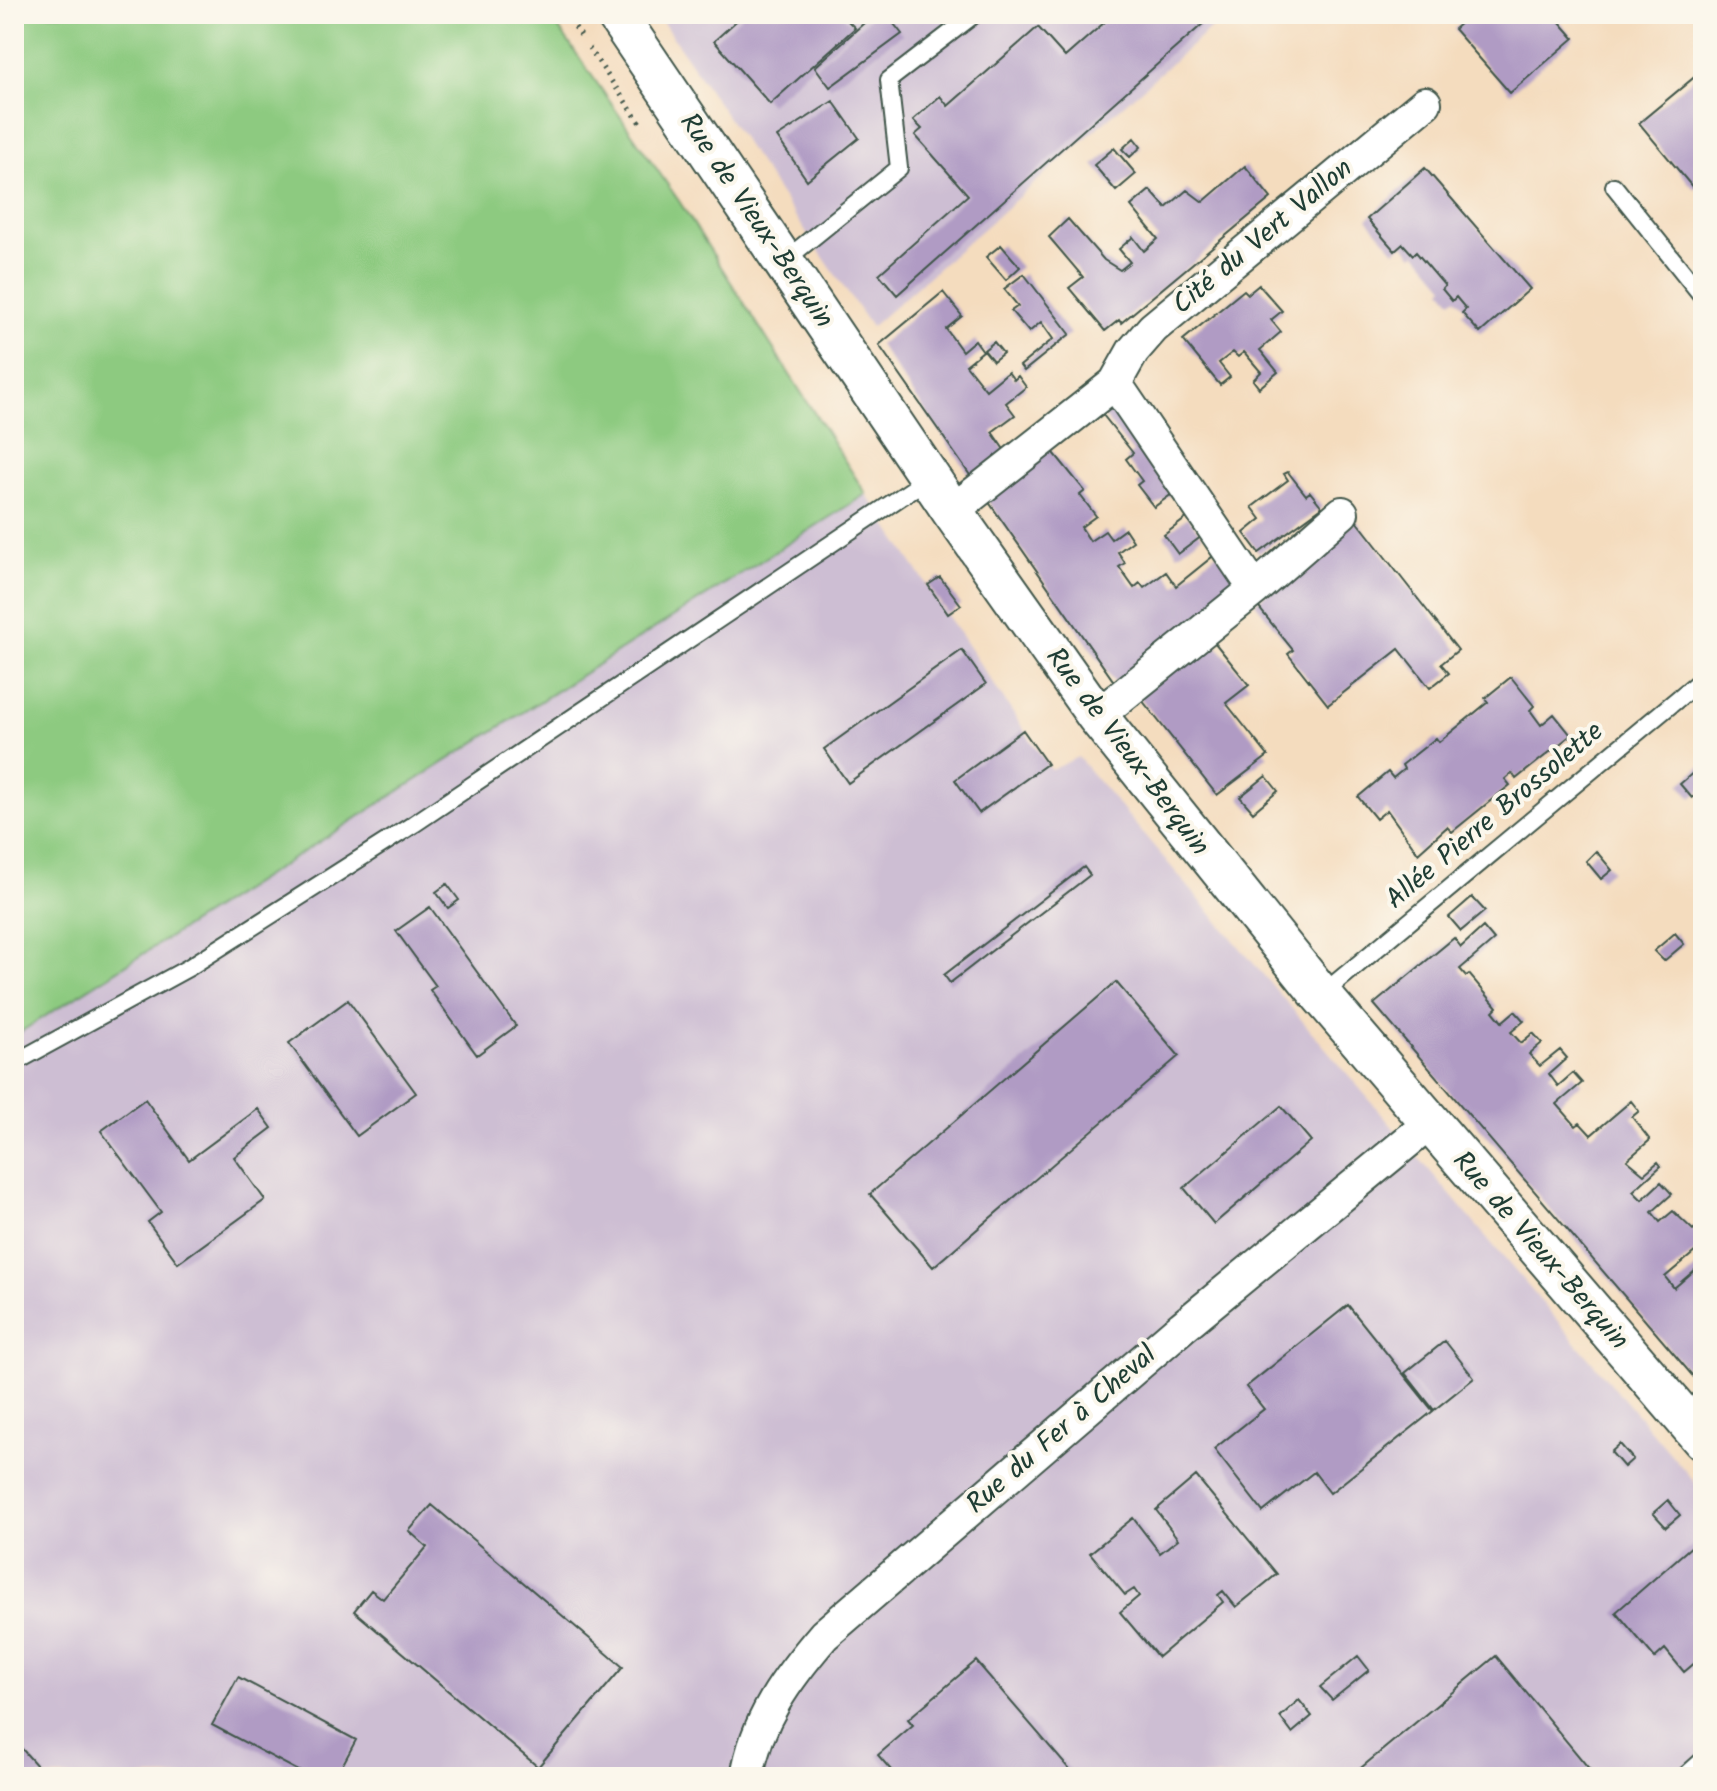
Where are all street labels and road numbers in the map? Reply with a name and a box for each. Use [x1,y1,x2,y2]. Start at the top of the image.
street label: Rue de Vieux-Berquin [667,104,845,338]
street label: Cité du Vert Vallon [1163,148,1363,326]
street label: Rue de Vieux-Berquin [1033,638,1221,866]
street label: Allée Pierre Brossolette [1376,711,1615,921]
street label: Rue de Vieux-Berquin [1440,1141,1640,1361]
street label: Rue du Fer à Cheval [956,1334,1168,1526]

